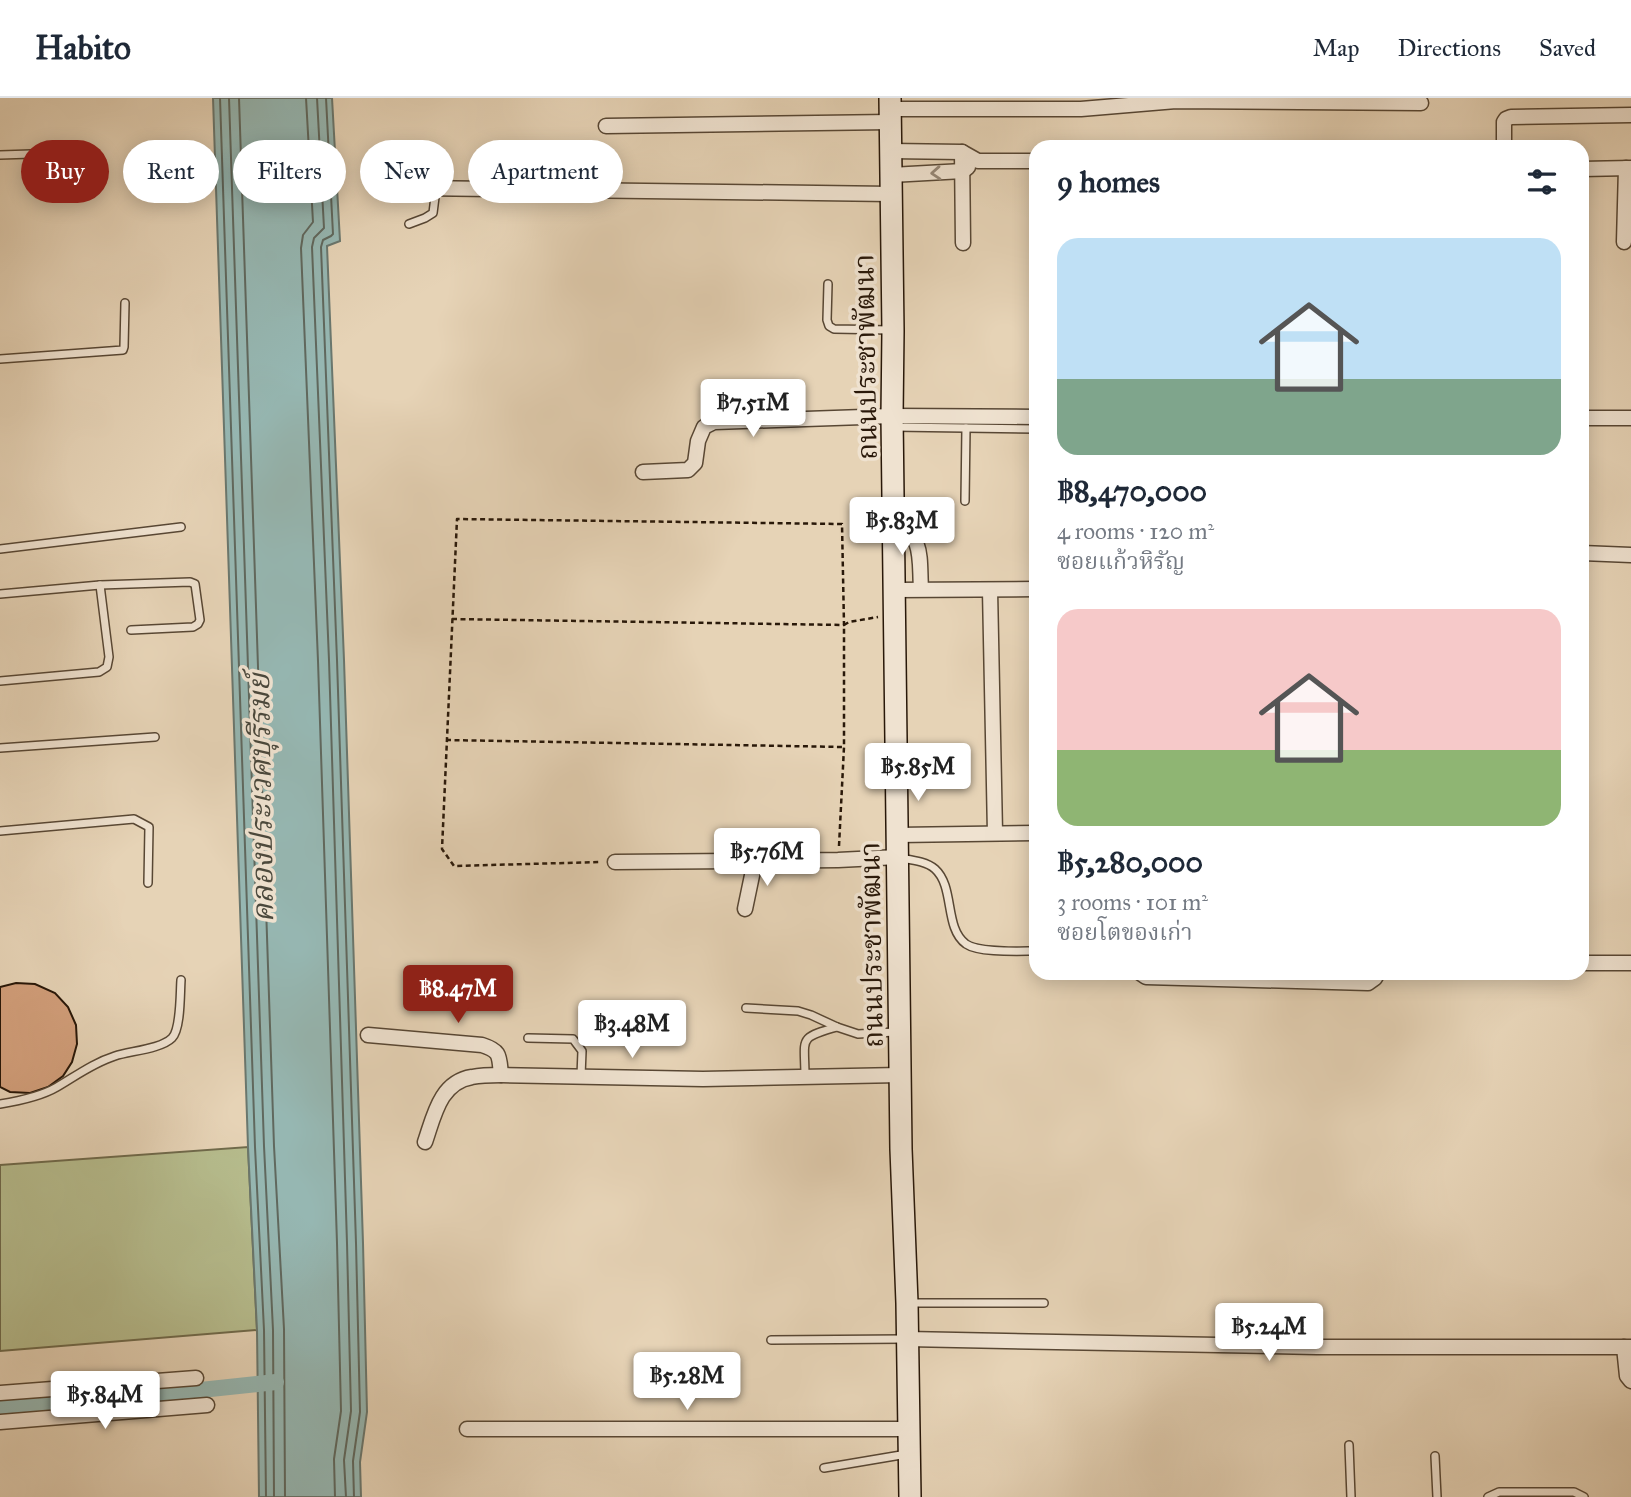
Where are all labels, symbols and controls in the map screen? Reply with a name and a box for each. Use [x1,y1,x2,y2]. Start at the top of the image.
text: Habito [35,28,131,68]
text: Map [1313,33,1360,63]
text: Directions [1398,33,1501,63]
text: Saved [1539,33,1596,63]
chip: Buy [21,140,109,203]
chip: Rent [123,140,219,203]
chip: Filters [233,140,346,203]
chip: New [360,140,454,203]
chip: Apartment [468,140,623,203]
icon: filters [1523,163,1561,201]
text: 9 homes [1057,164,1160,200]
one-way arrow [930,165,941,180]
street label: ถนนประชาพัฒนา [846,254,885,460]
icon: home [1246,284,1372,410]
pin: ฿7.51M [696,380,810,439]
text: ฿7.51M [717,388,789,416]
text: ฿8,470,000 [1057,473,1207,509]
pin: ฿5.83M [845,498,959,557]
text: ฿5.83M [866,506,938,534]
text: 4 rooms · 120 m² [1057,517,1214,545]
text: ซอยแก้วหิรัญ [1057,547,1185,575]
icon: home [1246,655,1372,781]
water label: คลองประเวศบุรีรมย์ [241,667,282,923]
pin: ฿5.85M [861,744,975,803]
text: ฿5.85M [881,752,955,780]
pin: ฿5.76M [710,828,824,888]
text: ฿5.76M [730,837,804,865]
street label: ถนนประชาพัฒนา [852,842,891,1048]
text: ฿5,280,000 [1057,844,1203,880]
text: 3 rooms · 101 m² [1057,888,1208,916]
text: ซอยโตของเก่า [1057,918,1193,946]
pin: ฿8.47M [401,965,515,1025]
text: ฿8.47M [419,974,497,1002]
pin: ฿3.48M [575,1000,689,1060]
text: ฿3.48M [594,1009,670,1037]
pin: ฿5.24M [1212,1304,1326,1363]
text: ฿5.24M [1231,1312,1307,1340]
pin: ฿5.28M [630,1352,744,1412]
text: ฿5.28M [649,1361,725,1389]
pin: ฿5.84M [48,1372,162,1431]
text: ฿5.84M [67,1380,143,1408]

